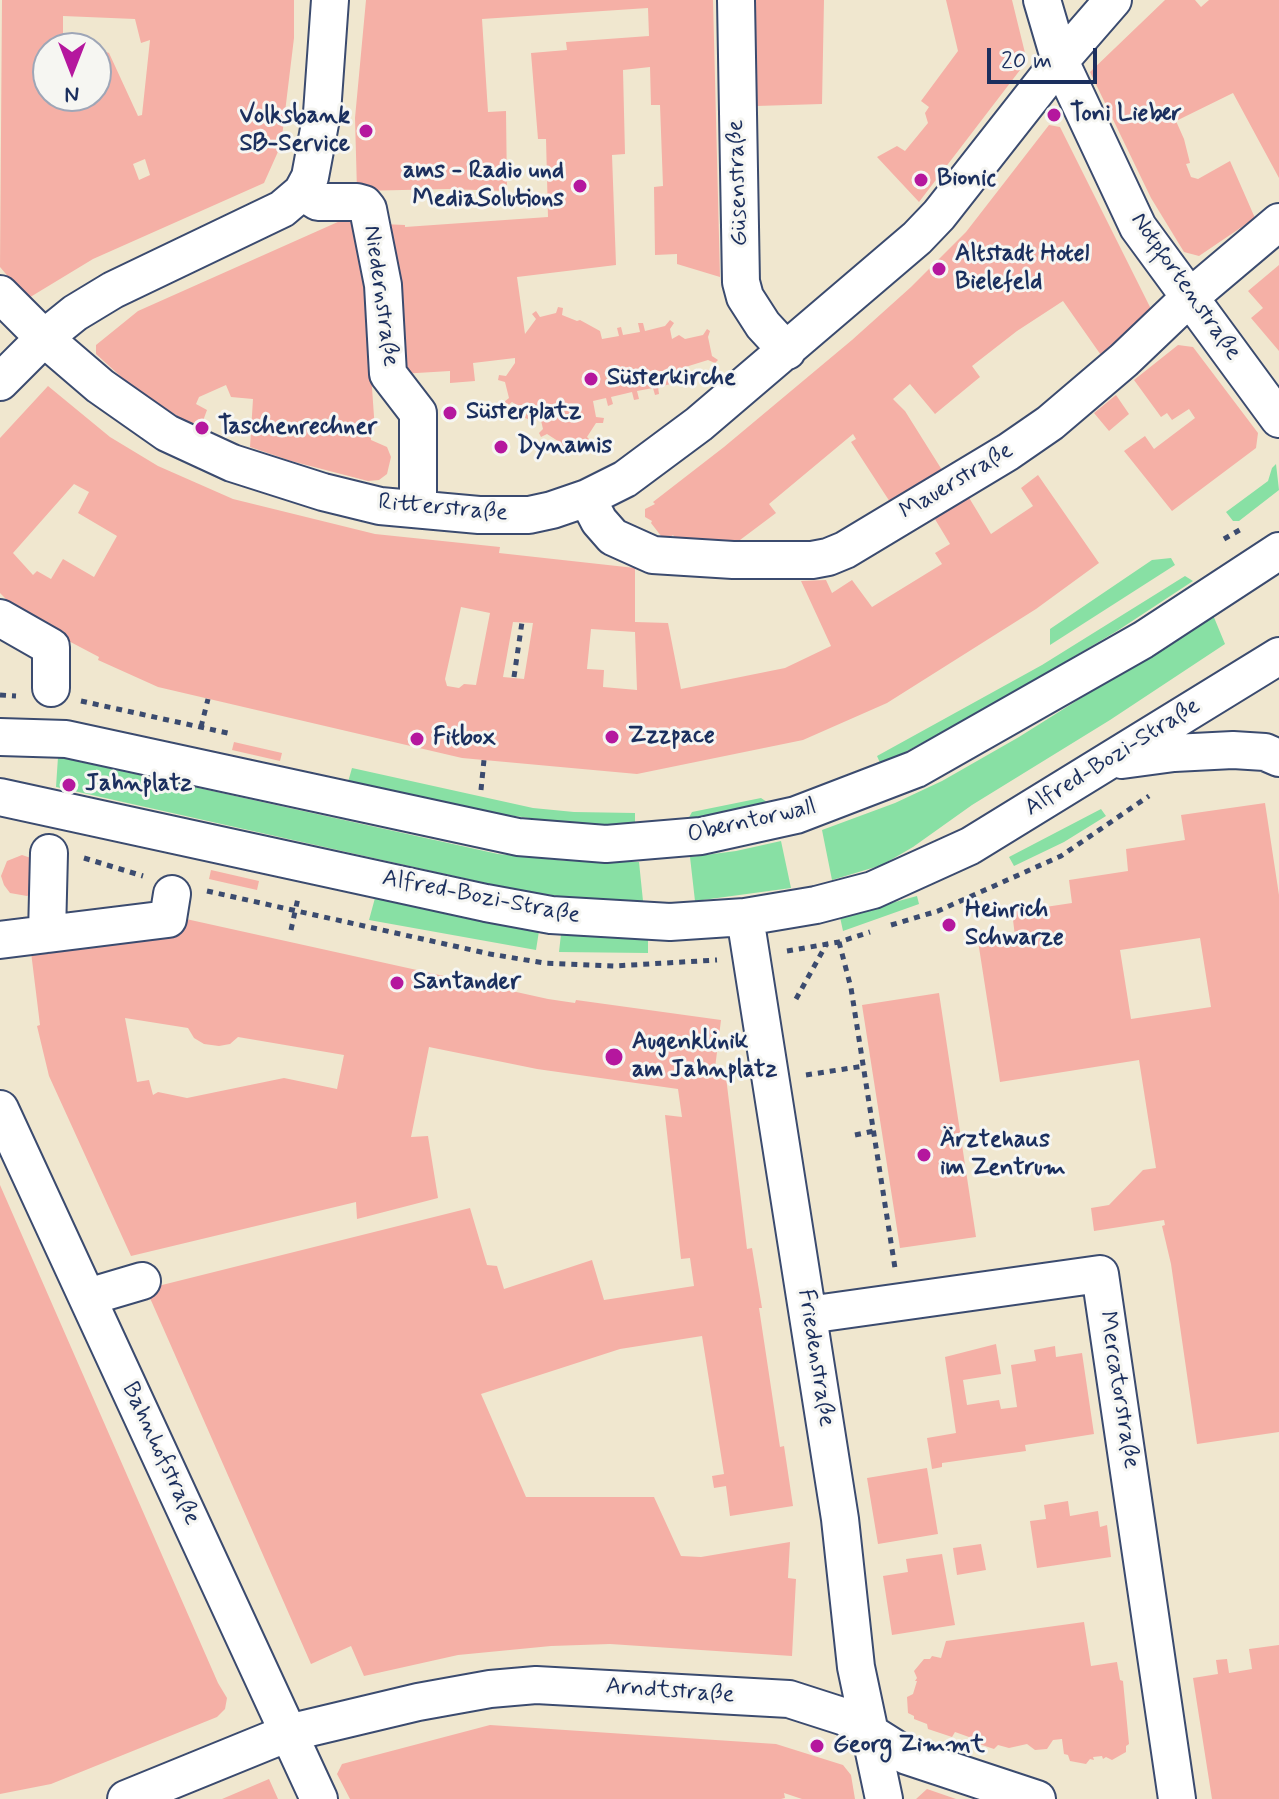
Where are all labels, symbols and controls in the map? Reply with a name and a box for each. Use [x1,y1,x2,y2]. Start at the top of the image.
north arrow [32,32,112,112]
scale bar [991,32,1101,82]
text: 20 m [1001,46,1052,77]
text: N [65,80,79,108]
place label: Toni Lieber [1070,101,1182,129]
place label: Volksbank SB-Service [239,103,350,159]
marker: Toni Lieber [1045,106,1063,124]
street label: Güsenstraße [722,119,756,247]
marker: Volksbank SB-Service [357,122,375,140]
place label: ams - Radio und MediaSolutions [403,158,564,214]
place label: Bionic [937,166,996,194]
marker: Bionic [912,171,930,189]
marker: ams - Radio und MediaSolutions [571,177,589,195]
street label: Notpfortenstraße [1123,208,1247,366]
street label: Niedernstraße [356,224,404,368]
place label: Altstadt Hotel Bielefeld [955,241,1089,297]
marker: Altstadt Hotel Bielefeld [930,260,948,278]
place label: Süsterkirche [607,365,736,393]
marker: Süsterkirche [582,370,600,388]
place label: Süsterplatz [466,399,581,427]
marker: Süsterplatz [441,404,459,422]
place label: Taschenrechner [218,414,377,442]
marker: Taschenrechner [193,419,211,437]
place label: Dynamis [517,433,612,461]
street label: Mauerstraße [895,437,1019,527]
marker: Dynamis [492,438,510,456]
street label: Ritterstraße [377,489,509,529]
street label: Alfred-Bozi-Straße [1020,692,1206,824]
place label: Zzzpace [628,723,715,751]
place label: Fitbox [433,725,496,753]
marker: Zzzpace [603,728,621,746]
marker: Fitbox [408,730,426,748]
place label: Jahnplatz [85,771,192,799]
marker: Jahnplatz [60,776,78,794]
street label: Oberntorwall [685,793,819,851]
street label: Alfred-Bozi-Straße [379,865,583,931]
place label: Heinrich Schwarze [965,897,1064,953]
marker: Heinrich Schwarze [940,916,958,934]
place label: Santander [413,969,521,997]
marker: Santander [388,974,406,992]
place label: Augenklinik am Jahnplatz [632,1029,777,1085]
marker: Augenklinik am Jahnplatz [603,1046,625,1068]
place label: Ärztehaus im Zentrum [940,1127,1066,1183]
marker: Ärztehaus im Zentrum [915,1146,933,1164]
street label: Friedenstraße [790,1287,840,1429]
street label: Mercatorstraße [1091,1309,1145,1471]
street label: Bahnhofstraße [114,1378,206,1530]
street label: Arndtstraße [605,1673,735,1711]
place label: Georg Zimmt [833,1732,985,1760]
marker: Georg Zimmt [808,1737,826,1755]

